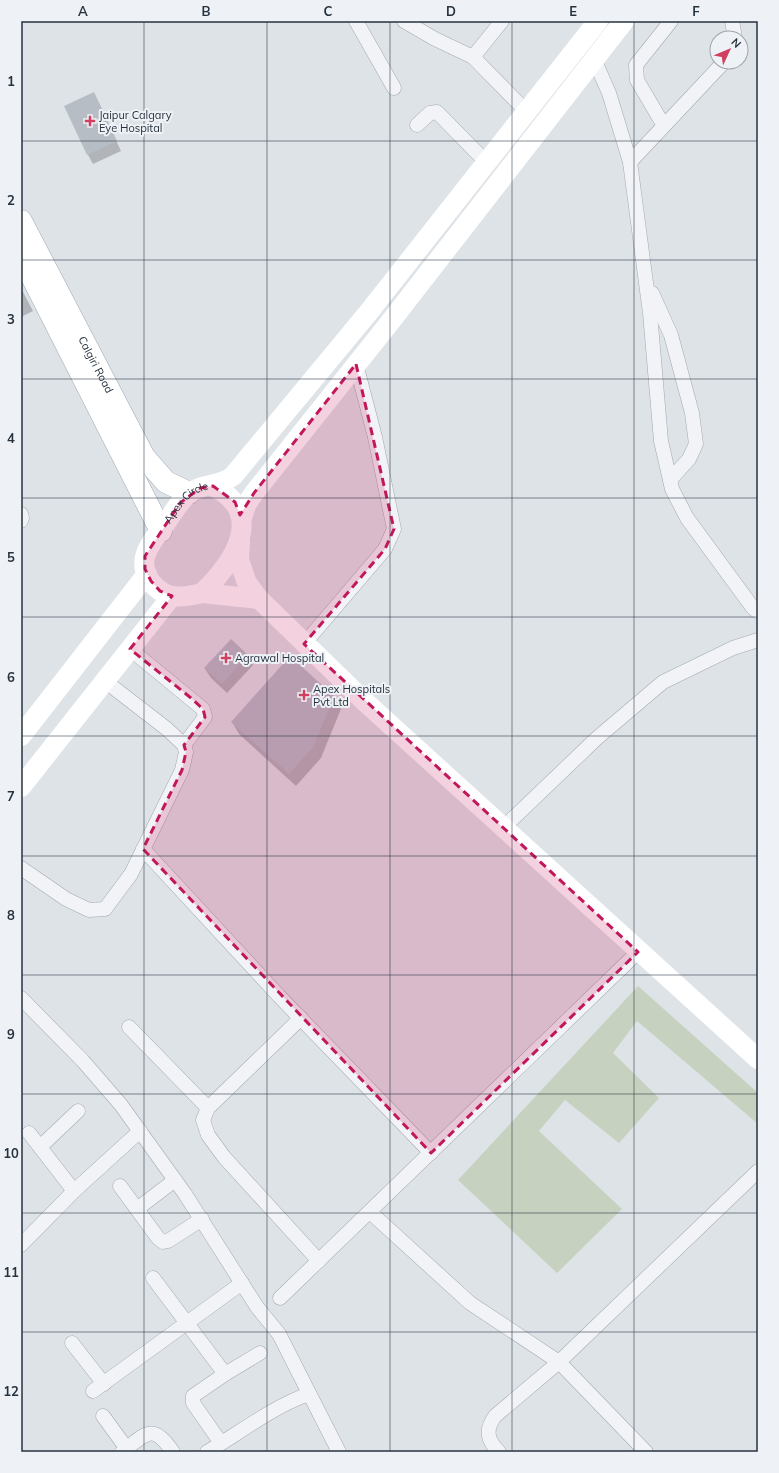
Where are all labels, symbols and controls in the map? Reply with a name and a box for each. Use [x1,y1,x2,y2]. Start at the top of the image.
text: A [78,3,88,19]
text: B [202,3,211,19]
text: C [324,3,333,19]
text: D [446,3,456,19]
text: E [569,3,577,19]
text: F [692,3,700,19]
north arrow [709,30,749,70]
text: N [728,35,744,51]
text: 1 [7,73,15,89]
place label: Jaipur Calgary Eye Hospital [99,108,172,135]
marker: Jaipur Calgary Eye Hospital [84,115,96,127]
text: 2 [7,192,15,208]
text: 3 [7,311,15,327]
street label: Calgiri Road [75,334,116,396]
text: 4 [7,430,15,446]
street label: Apex Circle [161,479,210,526]
text: 5 [7,549,15,565]
place label: Agrawal Hospital [235,651,324,665]
marker: Agrawal Hospital [220,652,232,664]
text: 6 [7,669,15,685]
place label: Apex Hospitals Pvt Ltd [313,682,390,709]
marker: Apex Hospitals Pvt Ltd [298,689,310,701]
text: 7 [7,788,15,804]
text: 8 [7,907,15,923]
text: 9 [7,1026,15,1042]
text: 10 [3,1145,19,1161]
text: 11 [3,1264,19,1280]
text: 12 [3,1383,19,1399]

